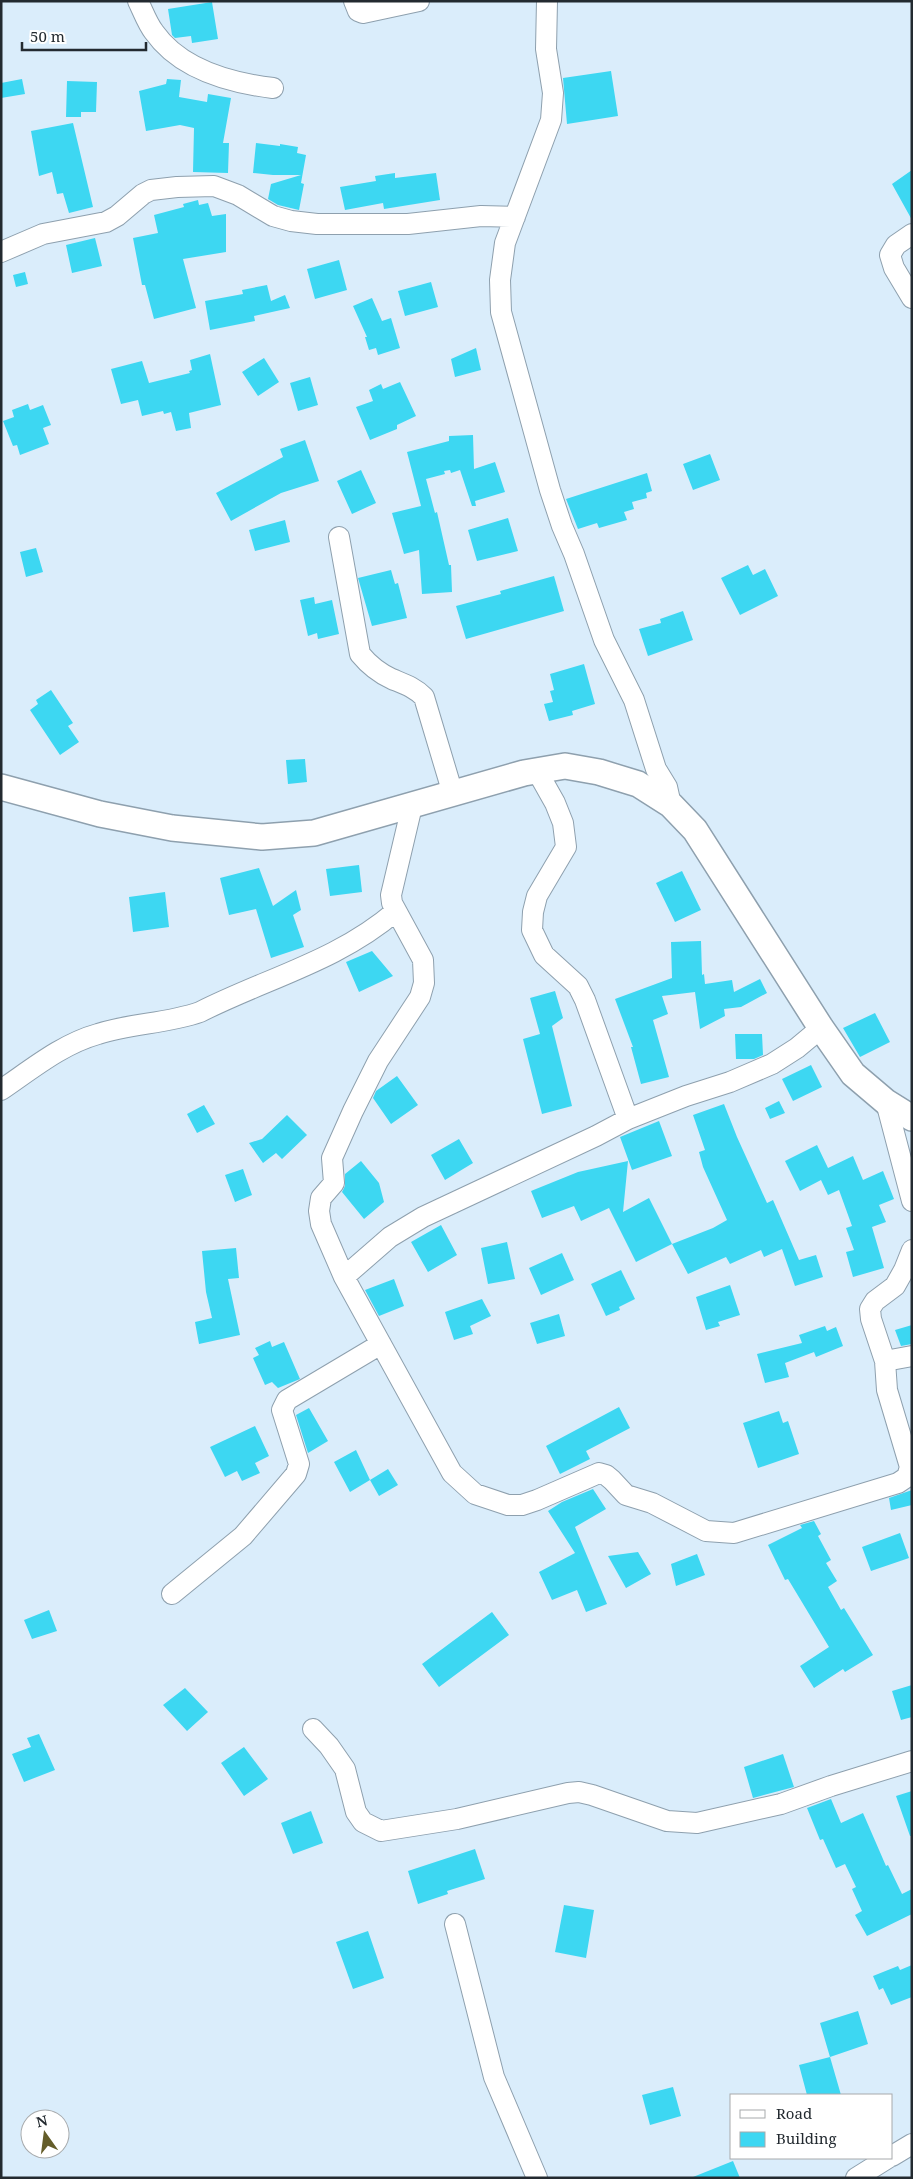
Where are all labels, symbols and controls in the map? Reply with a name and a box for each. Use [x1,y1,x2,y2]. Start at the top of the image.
scale bar [22,20,146,52]
text: 50 m [30,26,65,46]
legend [730,2094,893,2159]
text: Road [776,2103,812,2123]
north arrow [20,2109,70,2159]
text: N [34,2110,49,2131]
text: Building [776,2128,837,2148]

